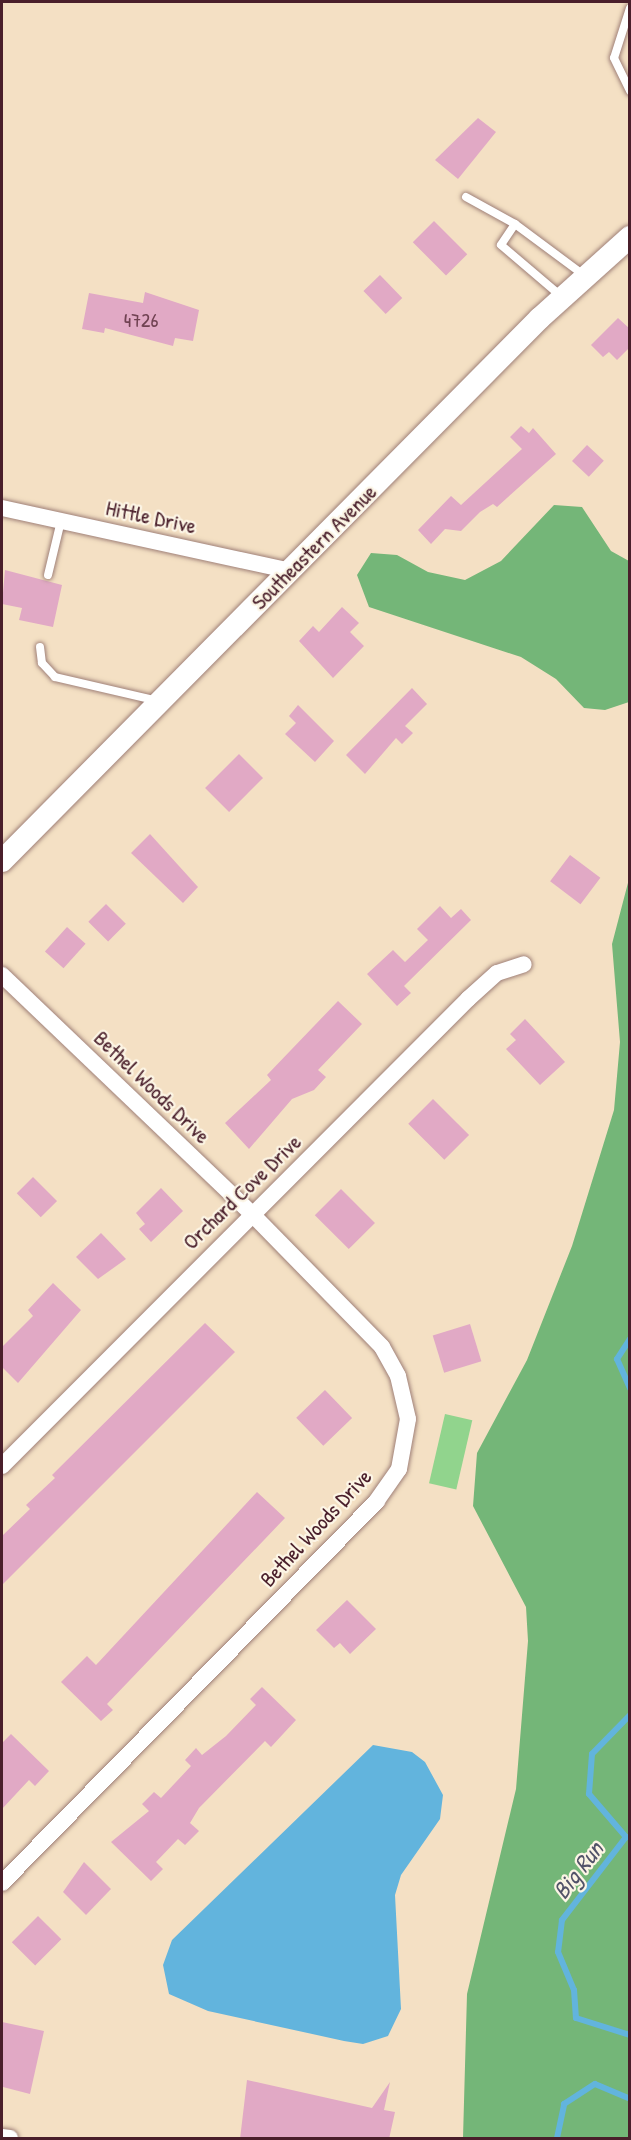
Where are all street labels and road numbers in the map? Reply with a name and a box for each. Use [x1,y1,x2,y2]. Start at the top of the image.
street label: Southeastern Avenue [246,479,382,615]
street label: Hittle Drive [104,495,198,539]
street label: Bethel Woods Drive [88,1025,216,1149]
street label: Orchard Cove Drive [177,1129,307,1255]
street label: Bethel Woods Drive [255,1464,377,1592]

